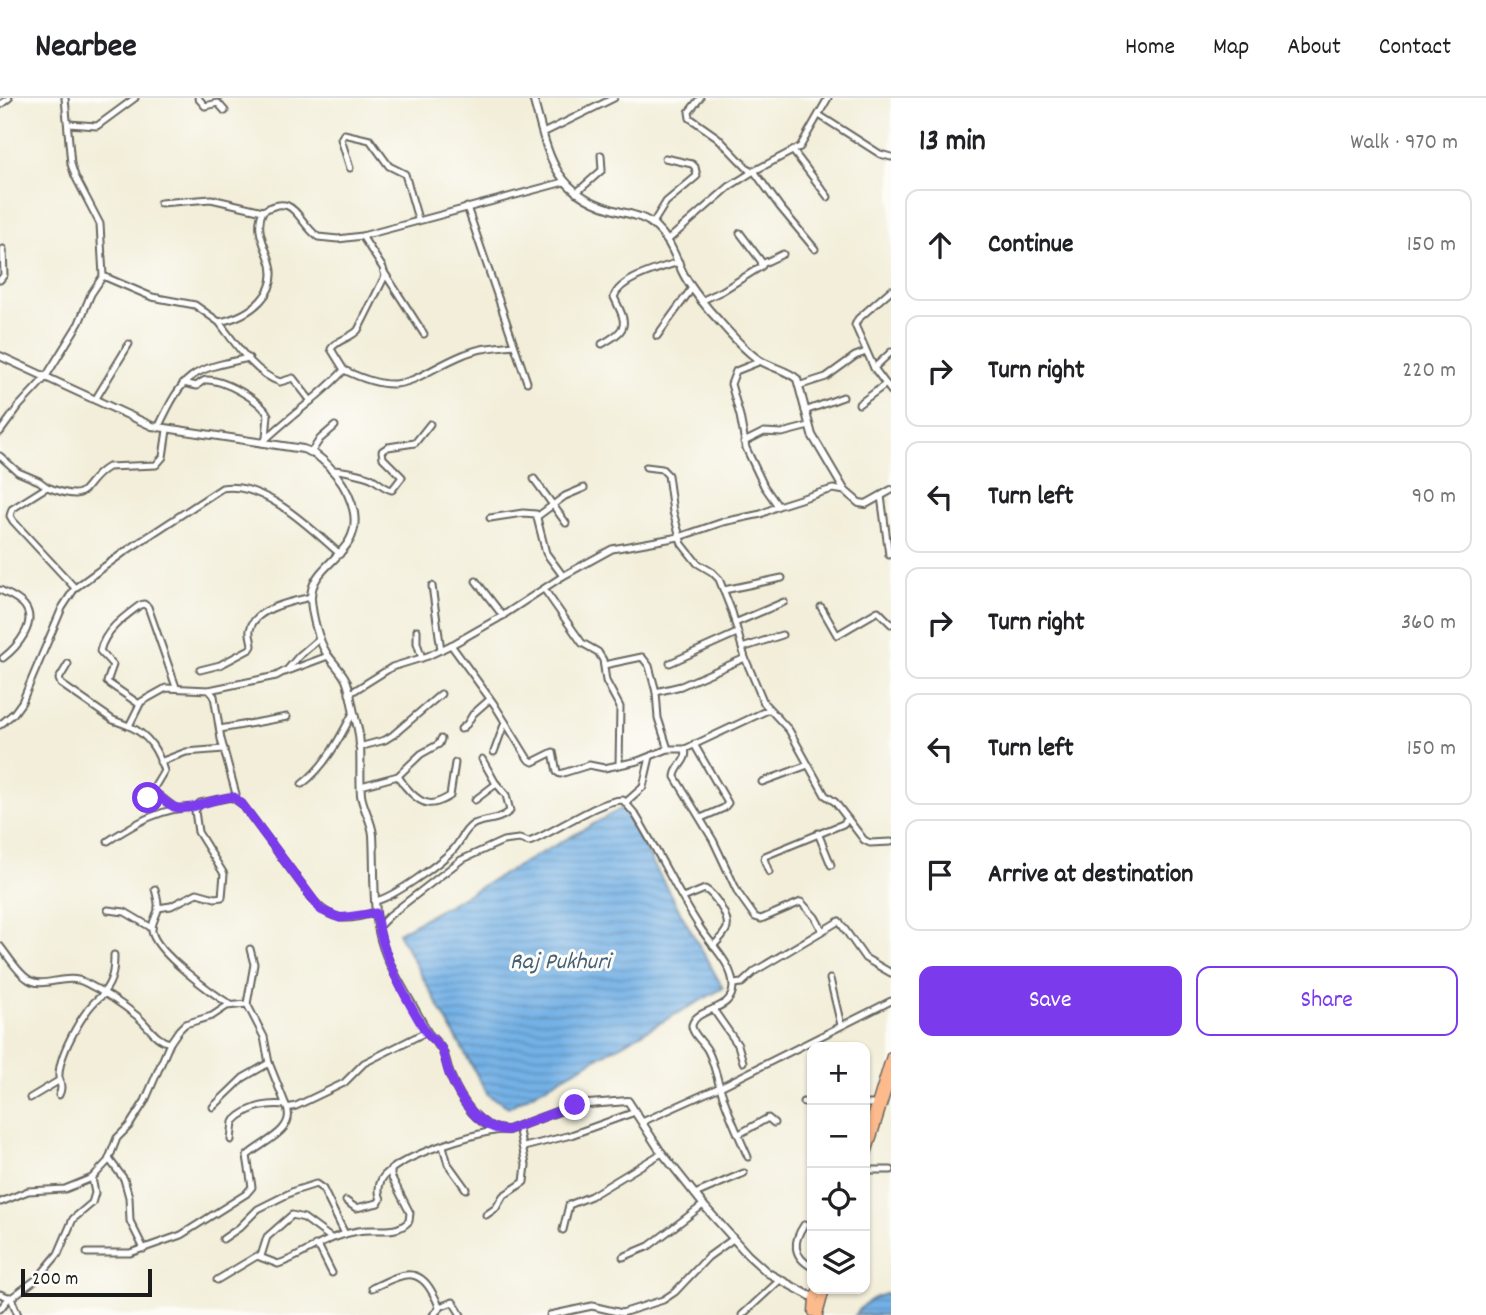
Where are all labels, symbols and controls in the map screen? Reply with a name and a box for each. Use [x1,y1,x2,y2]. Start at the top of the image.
text: Nearbee [35,25,137,72]
text: Home [1125,31,1175,65]
text: Map [1213,31,1249,65]
text: About [1287,31,1341,65]
text: Contact [1379,31,1451,65]
text: 13 min [919,122,986,165]
text: Walk · 970 m [1350,127,1458,160]
icon: ahead [921,226,959,264]
text: Continue [988,227,1073,264]
text: 150 m [1407,229,1456,262]
icon: right [921,352,959,390]
text: Turn right [988,353,1085,390]
text: 220 m [1402,355,1456,388]
icon: left [921,478,959,516]
text: Turn left [988,479,1074,516]
text: 90 m [1412,481,1456,514]
icon: right [921,604,959,642]
text: Turn right [988,605,1085,642]
text: 360 m [1401,607,1456,640]
icon: left [921,730,959,768]
text: Turn left [988,731,1074,768]
text: 150 m [1407,733,1456,766]
route start [132,782,163,813]
icon: arrive [921,856,959,894]
text: Arrive at destination [988,857,1193,894]
water label: Raj Pukhuri [510,946,614,980]
button: Save [919,966,1182,1036]
button: Share [1196,966,1458,1036]
map controls [807,1042,870,1294]
button: + [807,1042,870,1105]
route end [559,1089,590,1120]
button: − [807,1105,870,1168]
button: locate [807,1168,870,1231]
button: layers [807,1231,870,1294]
scale bar [21,1266,152,1298]
text: 200 m [32,1267,78,1294]

